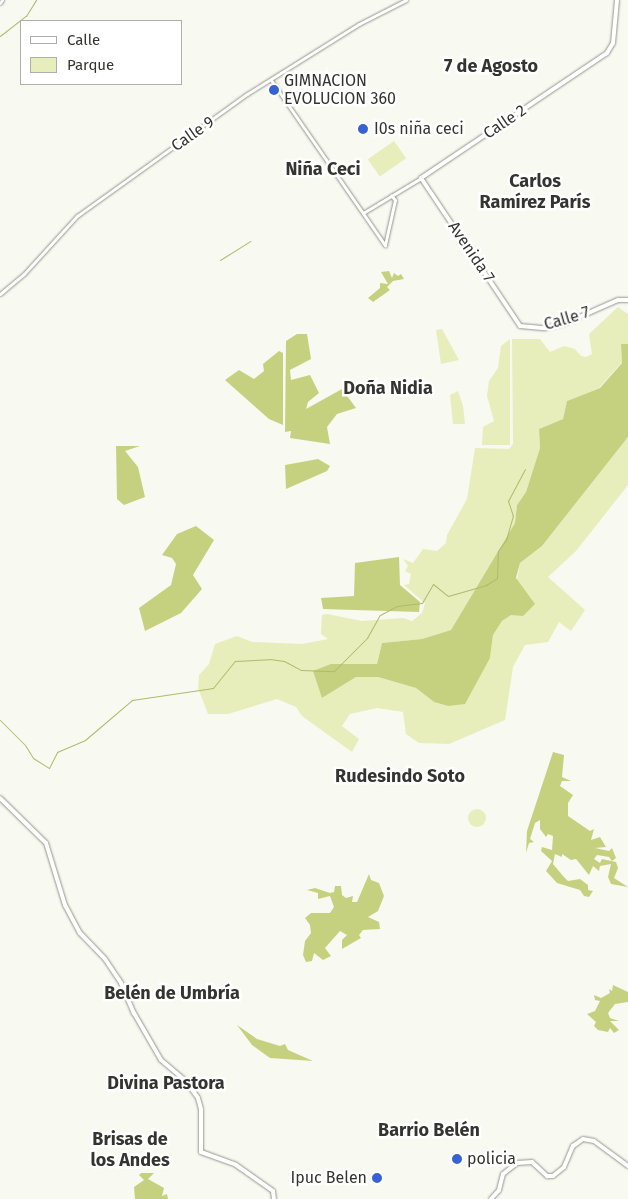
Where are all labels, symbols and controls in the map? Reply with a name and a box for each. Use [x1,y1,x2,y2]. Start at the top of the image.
legend [20,20,182,85]
text: Calle [67,31,100,49]
district label: 7 de Agosto [444,55,538,77]
text: Parque [67,56,114,74]
place label: GIMNACION EVOLUCION 360 [284,71,396,109]
marker: GIMNACION EVOLUCION 360 [268,84,280,96]
street label: Calle 2 [480,101,530,143]
street label: Calle 9 [168,112,218,156]
place label: I0s niña ceci [374,119,464,139]
marker: I0s niña ceci [356,122,370,136]
district label: Niña Ceci [285,158,361,180]
district label: Carlos Ramírez París [480,171,590,213]
street label: Avenida 7 [444,218,498,286]
street label: Calle 7 [542,303,592,335]
district label: Doña Nidia [343,377,433,399]
district label: Rudesindo Soto [335,765,465,787]
district label: Belén de Umbría [104,982,240,1004]
district label: Divina Pastora [107,1072,225,1094]
district label: Barrio Belén [378,1119,480,1141]
district label: Brisas de los Andes [90,1129,170,1172]
place label: policia [467,1149,516,1169]
marker: policia [451,1153,463,1165]
place label: Ipuc Belen [290,1168,367,1188]
marker: Ipuc Belen [371,1172,383,1184]

